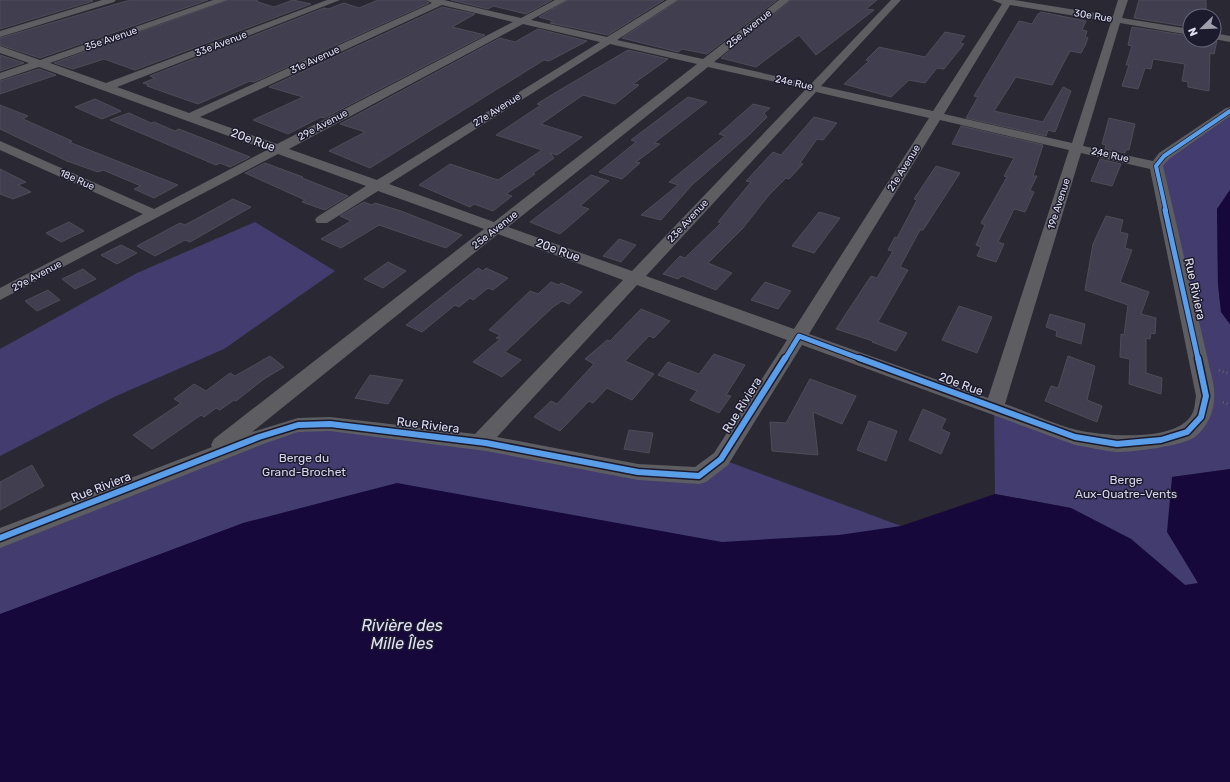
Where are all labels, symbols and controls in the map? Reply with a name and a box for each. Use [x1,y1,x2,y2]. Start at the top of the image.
street label: 25e Avenue [724,7,774,51]
street label: 30e Rue [1073,7,1113,25]
north arrow [1182,8,1222,48]
street label: 35e Avenue [83,24,139,54]
text: N [1186,25,1201,38]
street label: 33e Avenue [193,28,249,59]
street label: 31e Avenue [288,43,342,77]
street label: 24e Rue [774,73,814,93]
street label: 27e Avenue [471,90,523,129]
street label: 29e Avenue [296,107,350,143]
street label: 20e Rue [229,126,277,155]
street label: 21e Avenue [885,142,923,194]
street label: 24e Rue [1090,145,1130,165]
street label: 18e Rue [58,167,97,193]
street label: 19e Avenue [1045,177,1073,231]
street label: 23e Avenue [665,197,711,245]
street label: 25e Avenue [470,208,521,252]
street label: 20e Rue [534,236,582,265]
street label: Rue Riviera [1182,257,1208,321]
street label: 29e Avenue [10,258,64,294]
street label: 20e Rue [937,370,985,399]
street label: Rue Riviera [719,375,765,435]
street label: Rue Riviera [396,414,460,436]
park label: Berge du Grand-Brochet [262,451,346,479]
street label: Rue Riviera [69,469,133,505]
park label: Berge Aux-Quatre-Vents [1075,473,1177,501]
water label: Rivière des Mille Îles [361,616,443,653]

